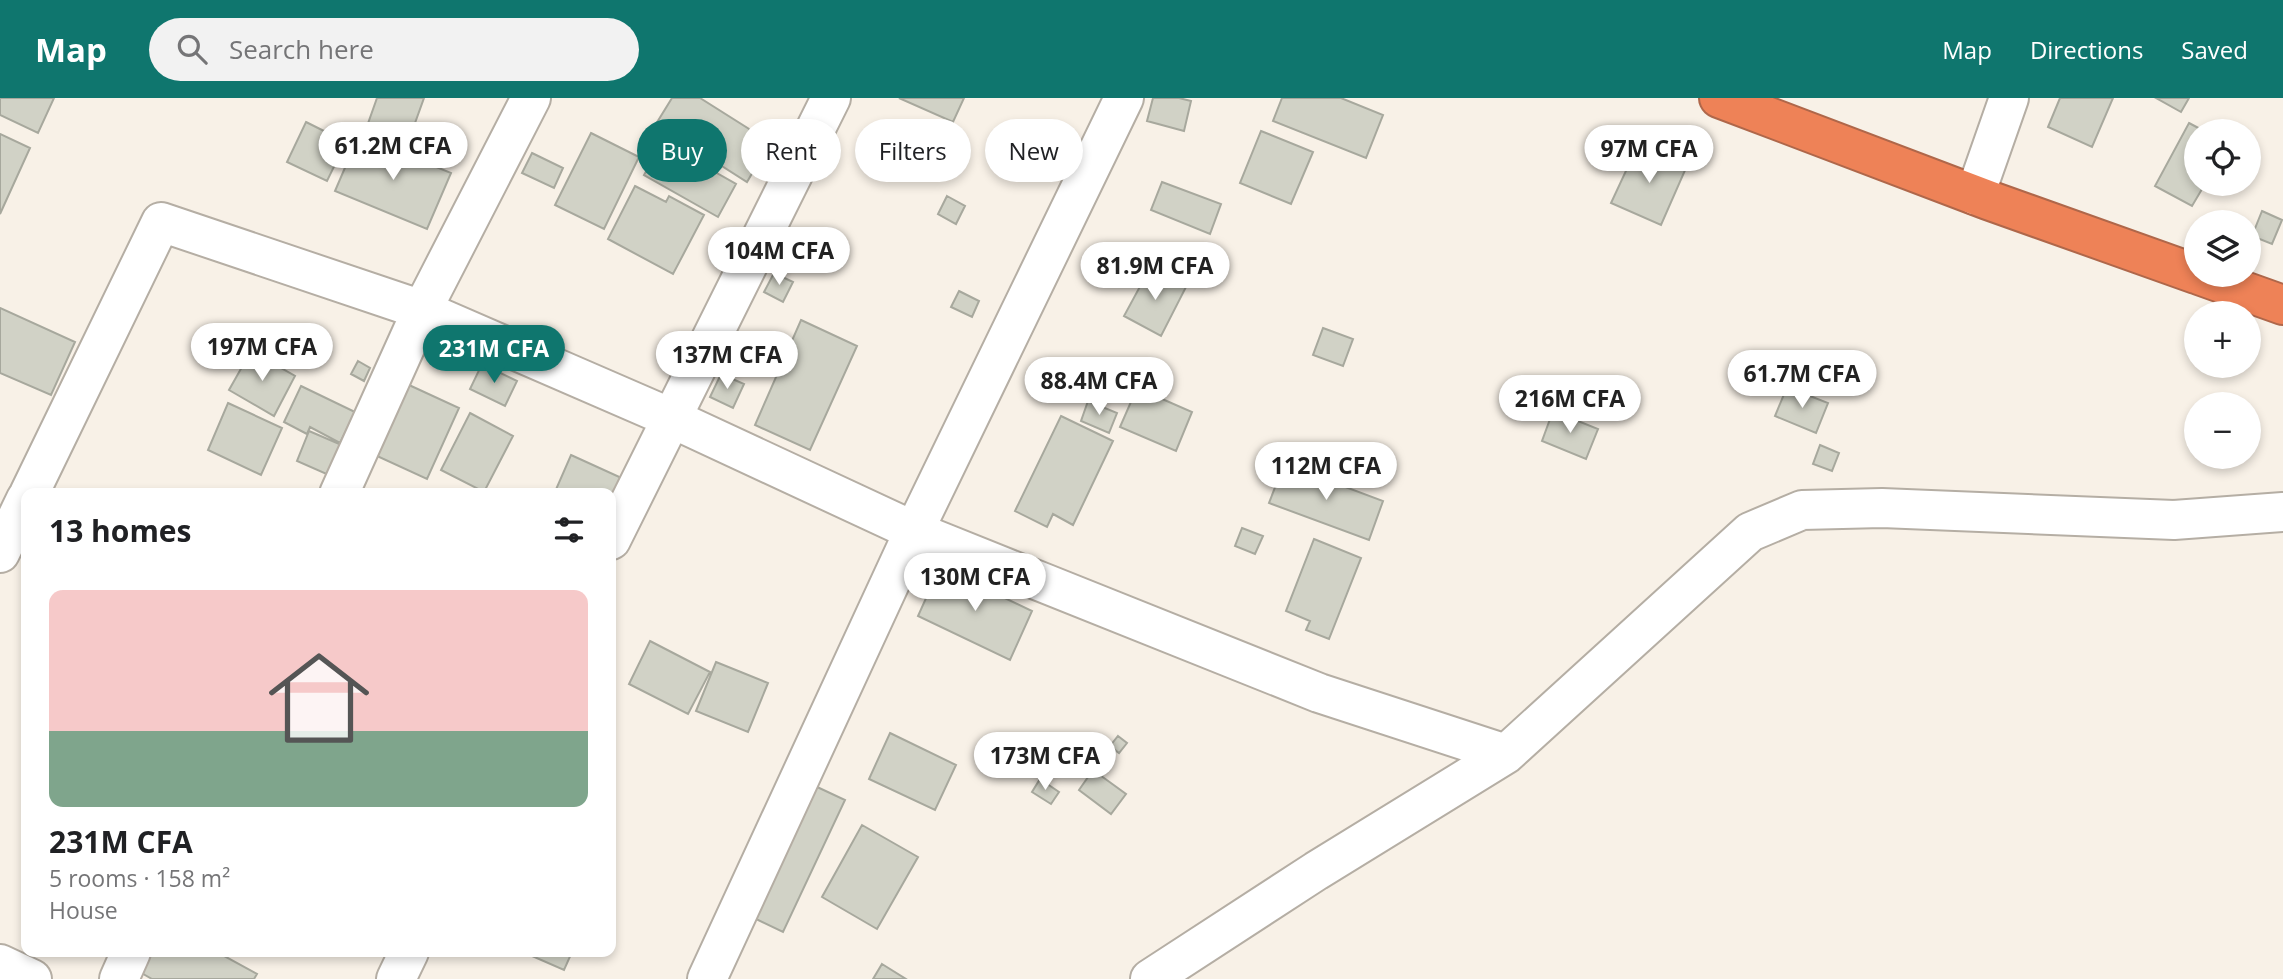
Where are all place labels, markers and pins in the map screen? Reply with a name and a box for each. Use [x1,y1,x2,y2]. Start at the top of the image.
pin: 61.2M CFA [313,122,473,182]
pin: 97M CFA [1584,126,1714,185]
pin: 104M CFA [707,228,851,287]
pin: 81.9M CFA [1075,242,1235,302]
pin: 197M CFA [190,324,334,383]
pin: 231M CFA [422,326,566,385]
pin: 137M CFA [655,331,799,391]
pin: 61.7M CFA [1722,350,1882,410]
pin: 88.4M CFA [1019,358,1179,417]
pin: 216M CFA [1498,376,1642,435]
pin: 112M CFA [1254,442,1398,502]
pin: 130M CFA [903,554,1047,613]
pin: 173M CFA [973,732,1117,792]

